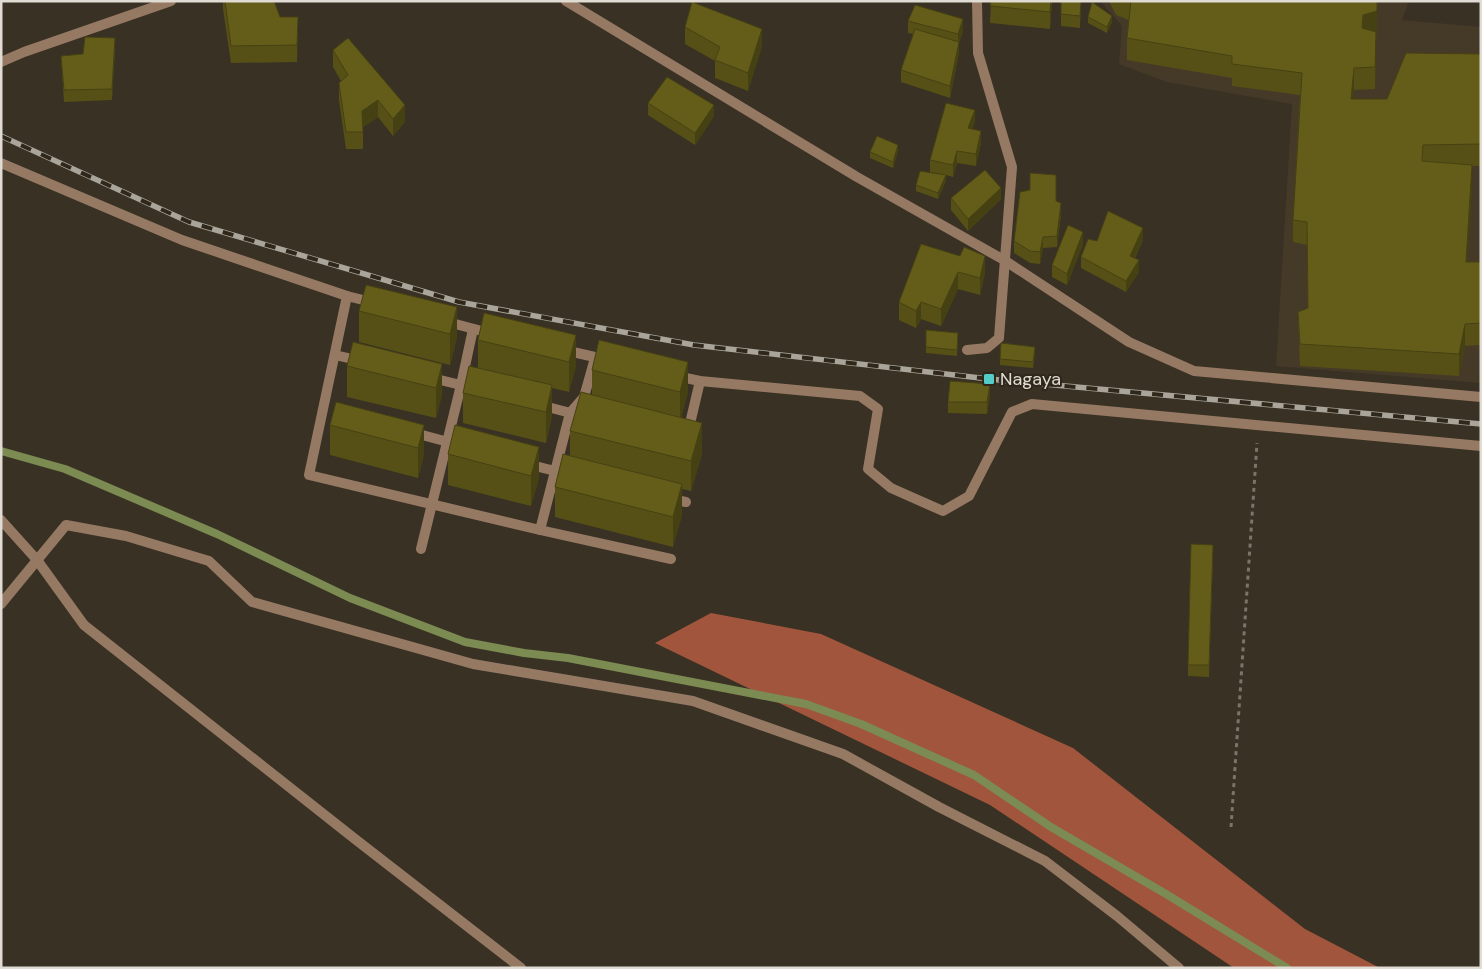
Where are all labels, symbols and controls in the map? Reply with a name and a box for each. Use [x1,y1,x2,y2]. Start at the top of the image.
place label: Nagaya [1000,367,1061,391]
marker: Nagaya [982,372,996,386]

